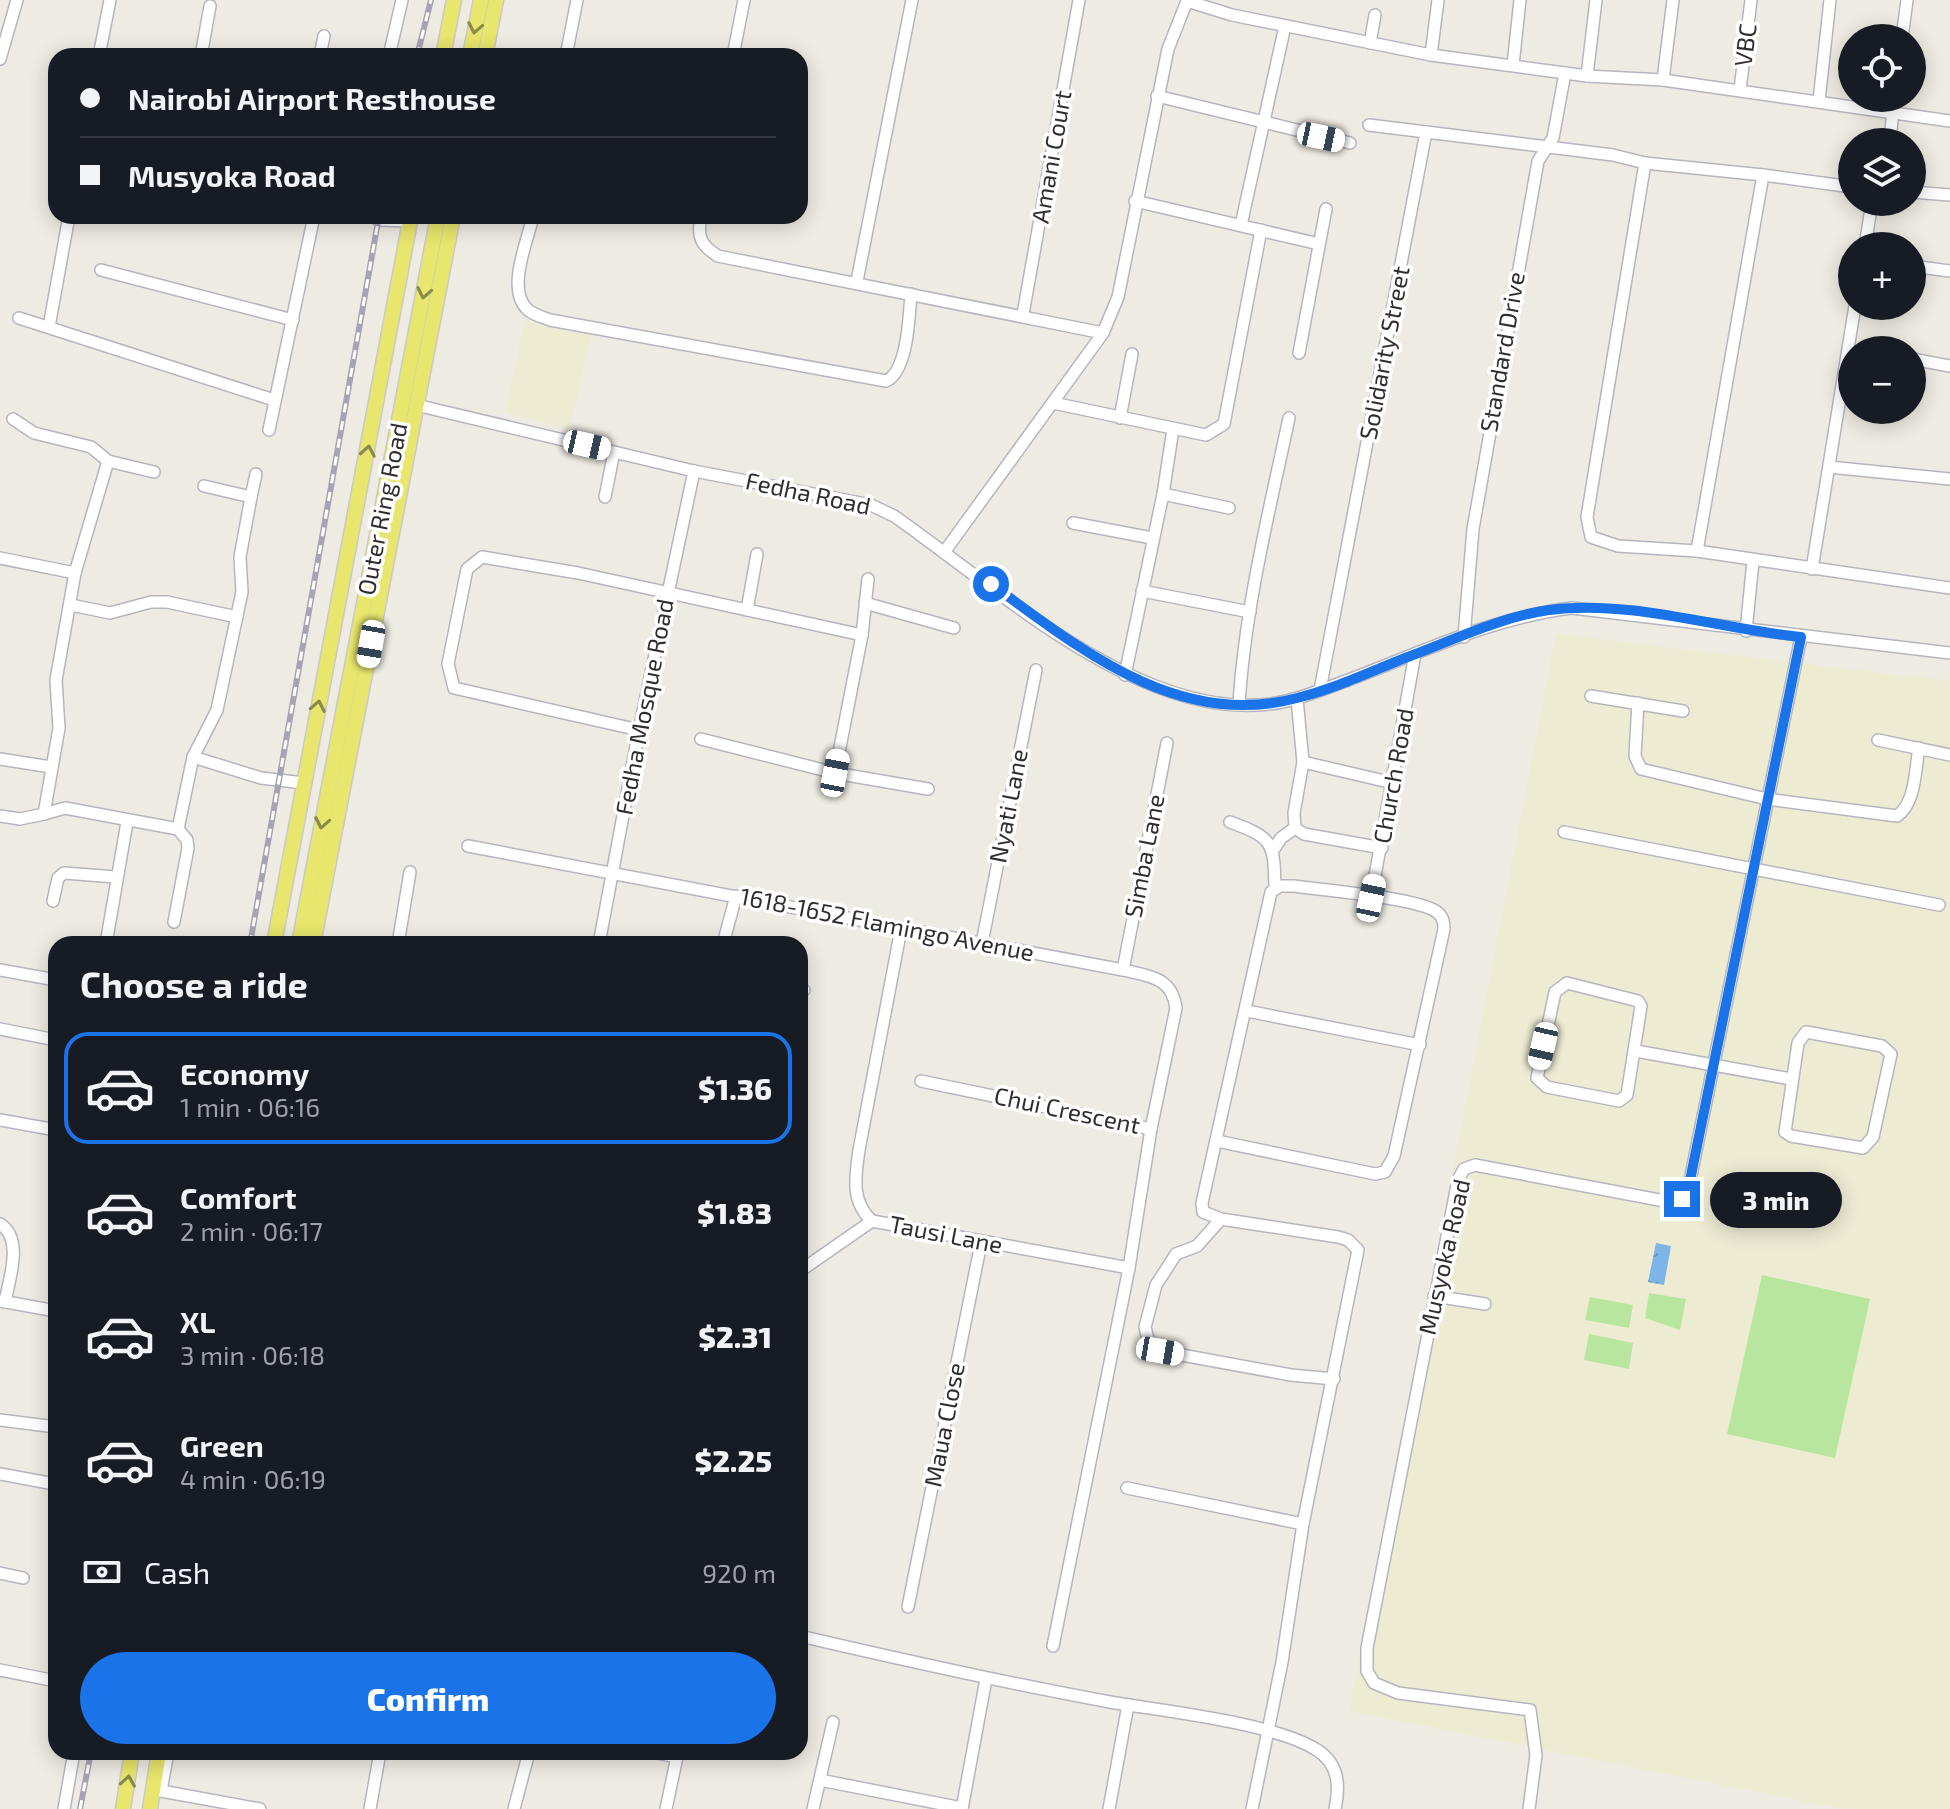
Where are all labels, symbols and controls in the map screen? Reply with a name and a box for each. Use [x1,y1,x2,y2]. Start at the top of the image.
one-way arrow [467,21,484,34]
street label: VBC [1727,22,1762,68]
map controls [1838,24,1926,424]
button: locate [1838,24,1926,112]
text: Nairobi Airport Resthouse [128,80,496,116]
street label: Amani Court [1025,88,1076,225]
car [1295,120,1347,154]
button: layers [1838,128,1926,216]
text: Musyoka Road [128,157,336,193]
button: + [1838,232,1926,320]
street label: Solidarity Street [1352,264,1415,442]
street label: Standard Drive [1473,269,1530,434]
one-way arrow [416,286,433,299]
button: − [1838,336,1926,424]
street label: Outer Ring Road [351,420,412,597]
car [561,428,613,462]
one-way arrow [358,444,375,458]
street label: Fedha Road [743,465,873,520]
route start [973,566,1009,602]
street label: Fedha Mosque Road [608,596,679,817]
car [355,618,387,670]
one-way arrow [309,699,326,713]
street label: Church Road [1366,706,1419,846]
street label: Nyati Lane [982,746,1033,865]
car [819,747,851,799]
street label: Simba Lane [1117,792,1170,920]
one-way arrow [314,816,331,829]
car [1354,872,1388,924]
street label: 1618-1652 Flamingo Avenue [738,881,1037,966]
text: Choose a ride [80,962,308,1005]
car [1526,1020,1560,1072]
icon: car [84,1052,156,1124]
text: Economy [180,1055,309,1091]
text: $1.36 [698,1070,772,1106]
street label: Chui Crescent [992,1080,1143,1139]
text: 1 min · 06:16 [180,1091,320,1122]
callout: 3 min [1710,1171,1842,1227]
icon: car [84,1176,156,1248]
street label: Musyoka Road [1412,1176,1476,1337]
text: Comfort [180,1179,297,1215]
route end [1664,1181,1700,1217]
text: 3 min [1743,1184,1809,1215]
text: $1.83 [697,1194,772,1230]
street label: Tausi Lane [887,1208,1005,1259]
text: 2 min · 06:17 [180,1215,323,1246]
icon: car [84,1300,156,1372]
text: XL [180,1303,215,1339]
text: $2.31 [698,1318,772,1354]
car [1134,1335,1186,1367]
text: 3 min · 06:18 [180,1339,325,1370]
street label: Maua Close [917,1360,970,1489]
icon: car [84,1424,156,1496]
text: Green [180,1427,264,1463]
text: $2.25 [695,1442,772,1478]
text: 4 min · 06:19 [180,1463,326,1494]
icon: cash [80,1550,124,1594]
text: Cash [144,1554,210,1590]
text: 920 m [702,1557,776,1588]
button: Confirm [80,1652,776,1744]
one-way arrow [118,1774,135,1787]

